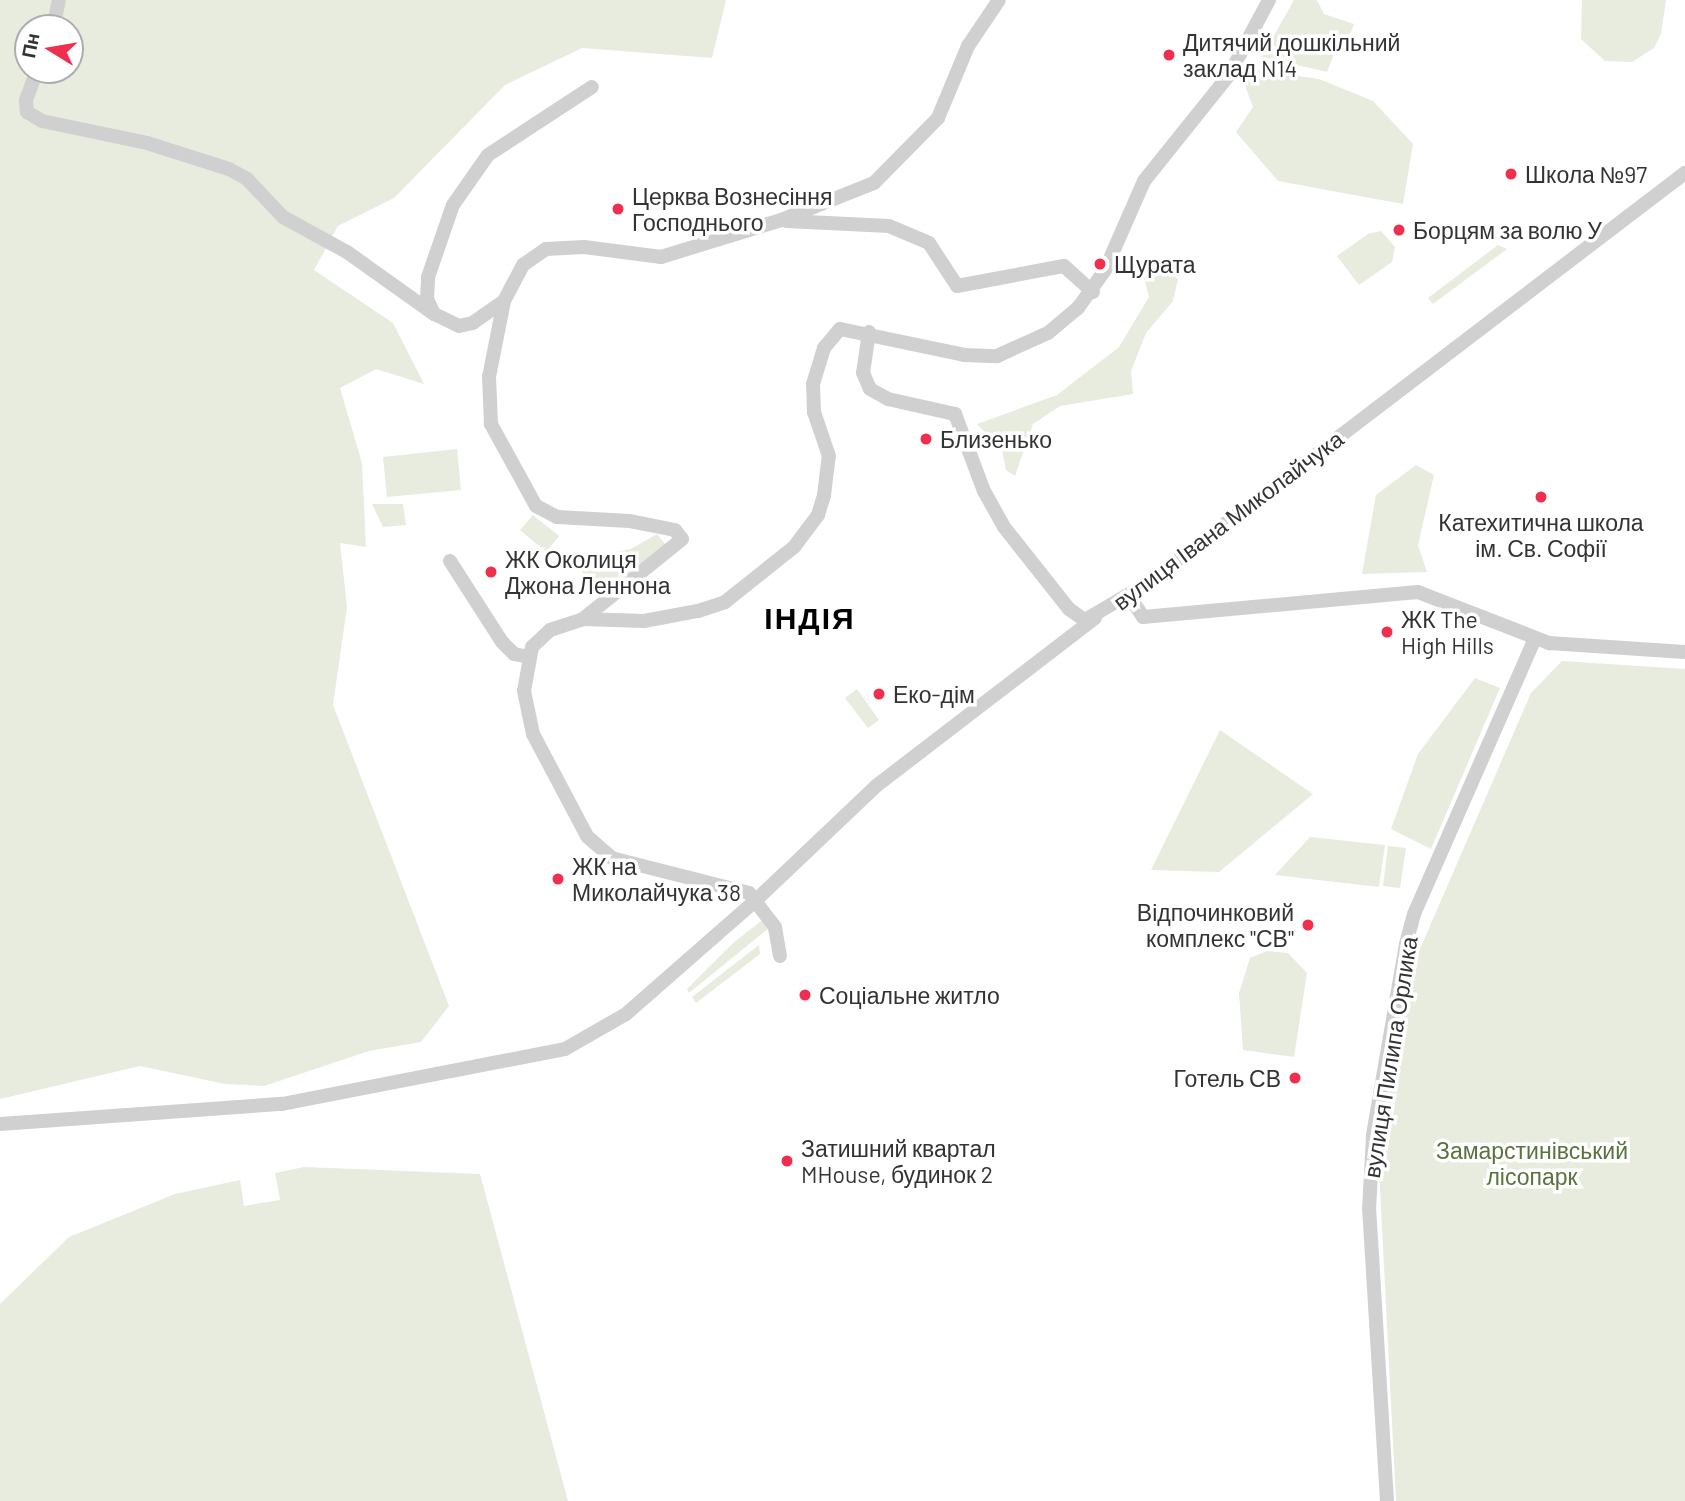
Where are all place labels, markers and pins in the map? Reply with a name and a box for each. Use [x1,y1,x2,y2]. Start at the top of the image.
place label: Дитячий дошкільний заклад N14 [1183,28,1400,82]
marker: Дитячий дошкільний заклад N14 [1161,47,1177,63]
place label: Школа №97 [1525,160,1647,188]
marker: Школа №97 [1503,166,1519,182]
place label: Церква Вознесіння Господнього [632,182,832,236]
marker: Церква Вознесіння Господнього [610,201,626,217]
place label: Борцям за волю У [1413,216,1602,244]
marker: Борцям за волю У [1391,222,1407,238]
place label: Щурата [1114,250,1195,278]
marker: Щурата [1092,256,1108,272]
place label: Близенько [940,425,1052,453]
marker: Близенько [918,431,934,447]
marker: Катехитична школа ім. Св. Софії [1533,489,1549,505]
place label: Катехитична школа ім. Св. Софії [1438,508,1644,562]
place label: ЖК Околиця Джона Леннона [505,545,670,599]
marker: ЖК Околиця Джона Леннона [483,564,499,580]
place label: ЖК The High Hills [1401,605,1494,659]
marker: ЖК The High Hills [1379,624,1395,640]
place label: Еко-дім [893,680,975,708]
marker: Еко-дім [871,686,887,702]
place label: ЖК на Миколайчука 38 [572,852,741,906]
marker: ЖК на Миколайчука 38 [550,871,566,887]
place label: Відпочинковий комплекс "СВ" [1137,898,1294,952]
marker: Відпочинковий комплекс "СВ" [1300,917,1316,933]
place label: Соціальне житло [819,981,1000,1009]
marker: Соціальне житло [797,987,813,1003]
place label: Готель СВ [1174,1064,1281,1092]
marker: Готель СВ [1287,1070,1303,1086]
place label: Затишний квартал MHouse, будинок 2 [801,1134,996,1188]
marker: Затишний квартал MHouse, будинок 2 [779,1153,795,1169]

